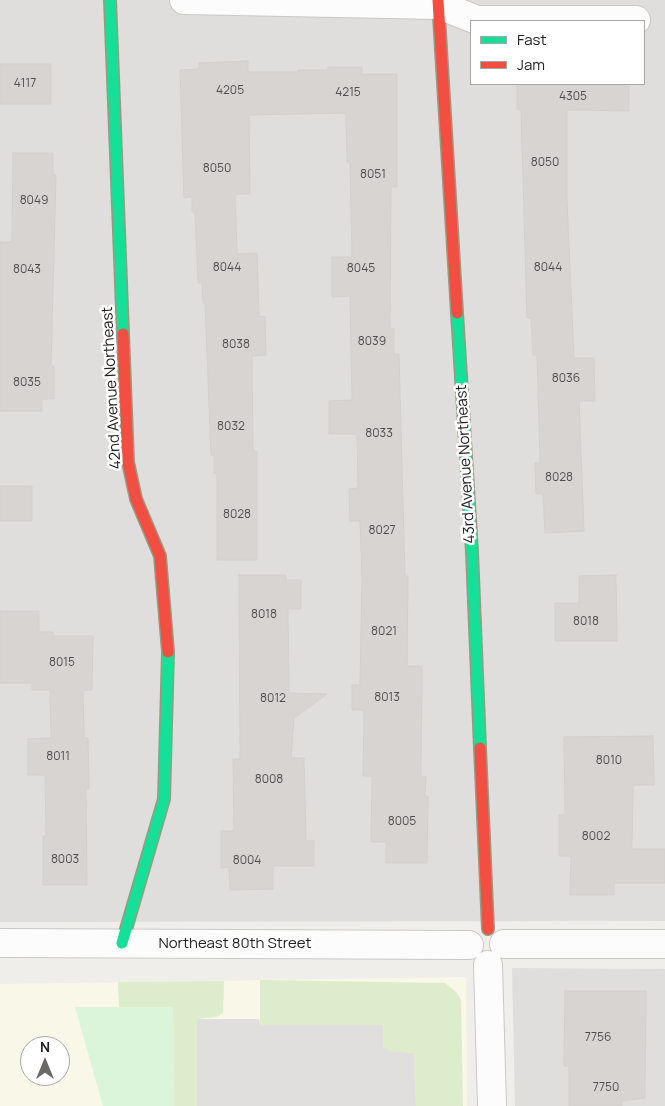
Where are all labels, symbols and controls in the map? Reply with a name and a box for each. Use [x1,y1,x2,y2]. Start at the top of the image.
legend [470,20,645,85]
text: Fast [517,29,546,50]
text: Jam [517,54,545,75]
house number: 4117 [14,77,36,91]
house number: 4205 [216,84,244,98]
house number: 4215 [335,86,361,100]
house number: 4305 [559,90,587,104]
house number: 8050 [531,156,559,170]
house number: 8050 [203,162,231,176]
house number: 8051 [360,168,386,182]
house number: 8049 [20,194,48,208]
house number: 8044 [213,261,241,275]
house number: 8044 [534,261,562,275]
house number: 8045 [347,262,375,276]
house number: 8043 [13,263,41,277]
street label: 42nd Avenue Northeast [99,306,125,470]
house number: 8039 [358,335,386,349]
house number: 8038 [222,338,250,352]
house number: 8036 [552,372,580,386]
house number: 8035 [13,376,41,390]
street label: 43rd Avenue Northeast [453,384,479,544]
house number: 8032 [217,420,245,434]
house number: 8033 [365,427,393,441]
house number: 8028 [545,471,573,485]
house number: 8028 [223,508,251,522]
house number: 8027 [368,524,396,538]
house number: 8018 [251,608,277,622]
house number: 8018 [573,615,599,629]
house number: 8021 [371,625,397,639]
house number: 8015 [49,656,75,670]
house number: 8013 [374,691,400,705]
house number: 8012 [260,692,286,706]
house number: 8011 [46,750,70,764]
house number: 8010 [596,754,622,768]
house number: 8008 [255,773,283,787]
house number: 8005 [388,815,416,829]
house number: 8002 [582,830,610,844]
house number: 8003 [51,853,79,867]
house number: 8004 [233,854,261,868]
street label: Northeast 80th Street [158,935,312,953]
house number: 7756 [585,1031,611,1045]
north arrow [20,1036,70,1086]
text: N [40,1037,50,1056]
house number: 7750 [593,1081,619,1095]

